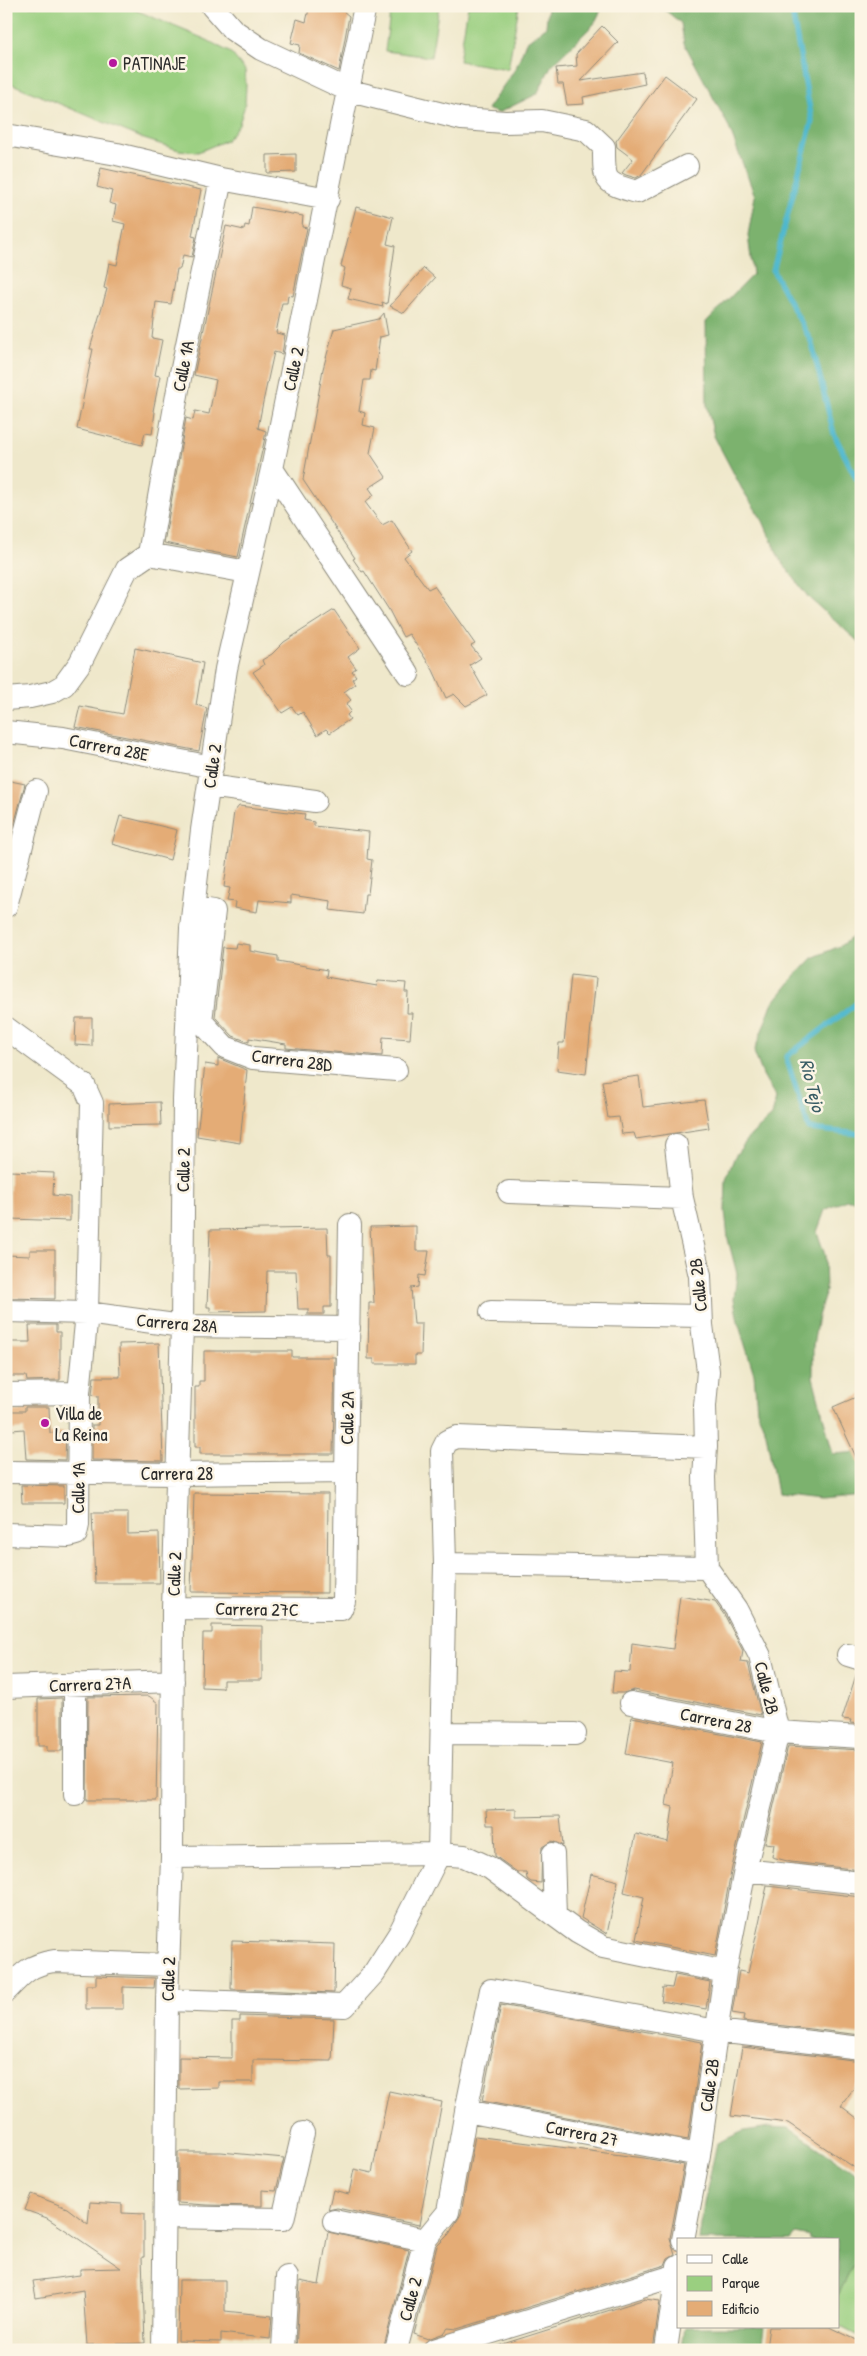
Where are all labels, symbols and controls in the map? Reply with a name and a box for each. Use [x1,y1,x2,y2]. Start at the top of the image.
place label: PATINAJE [123,51,186,76]
marker: PATINAJE [107,57,119,69]
street label: Calle 1A [166,338,200,394]
street label: Calle 2 [276,344,310,393]
street label: Carrera 28E [67,727,151,767]
street label: Calle 2 [197,742,228,790]
street label: Carrera 28D [250,1043,334,1077]
water label: Rio Tejo [794,1056,832,1115]
street label: Calle 2 [170,1147,196,1192]
street label: Calle 2B [683,1257,713,1313]
street label: Carrera 28A [136,1307,219,1339]
street label: Calle 2A [334,1391,360,1445]
place label: Villa de La Reina [55,1401,107,1447]
marker: Villa de La Reina [39,1417,51,1429]
street label: Carrera 28 [141,1461,213,1486]
street label: Calle 1A [65,1462,91,1514]
street label: Calle 2 [161,1551,187,1597]
street label: Carrera 27C [215,1596,299,1622]
street label: Calle 2B [748,1659,786,1717]
street label: Carrera 27A [48,1670,132,1698]
street label: Carrera 28 [678,1701,754,1739]
street label: Calle 2 [155,1956,181,2002]
street label: Calle 2B [693,2057,725,2113]
street label: Carrera 27 [544,2114,620,2152]
legend [677,2238,840,2328]
text: Calle [722,2248,749,2269]
text: Parque [722,2272,760,2293]
street label: Calle 2 [392,2274,428,2324]
text: Edificio [722,2298,759,2319]

